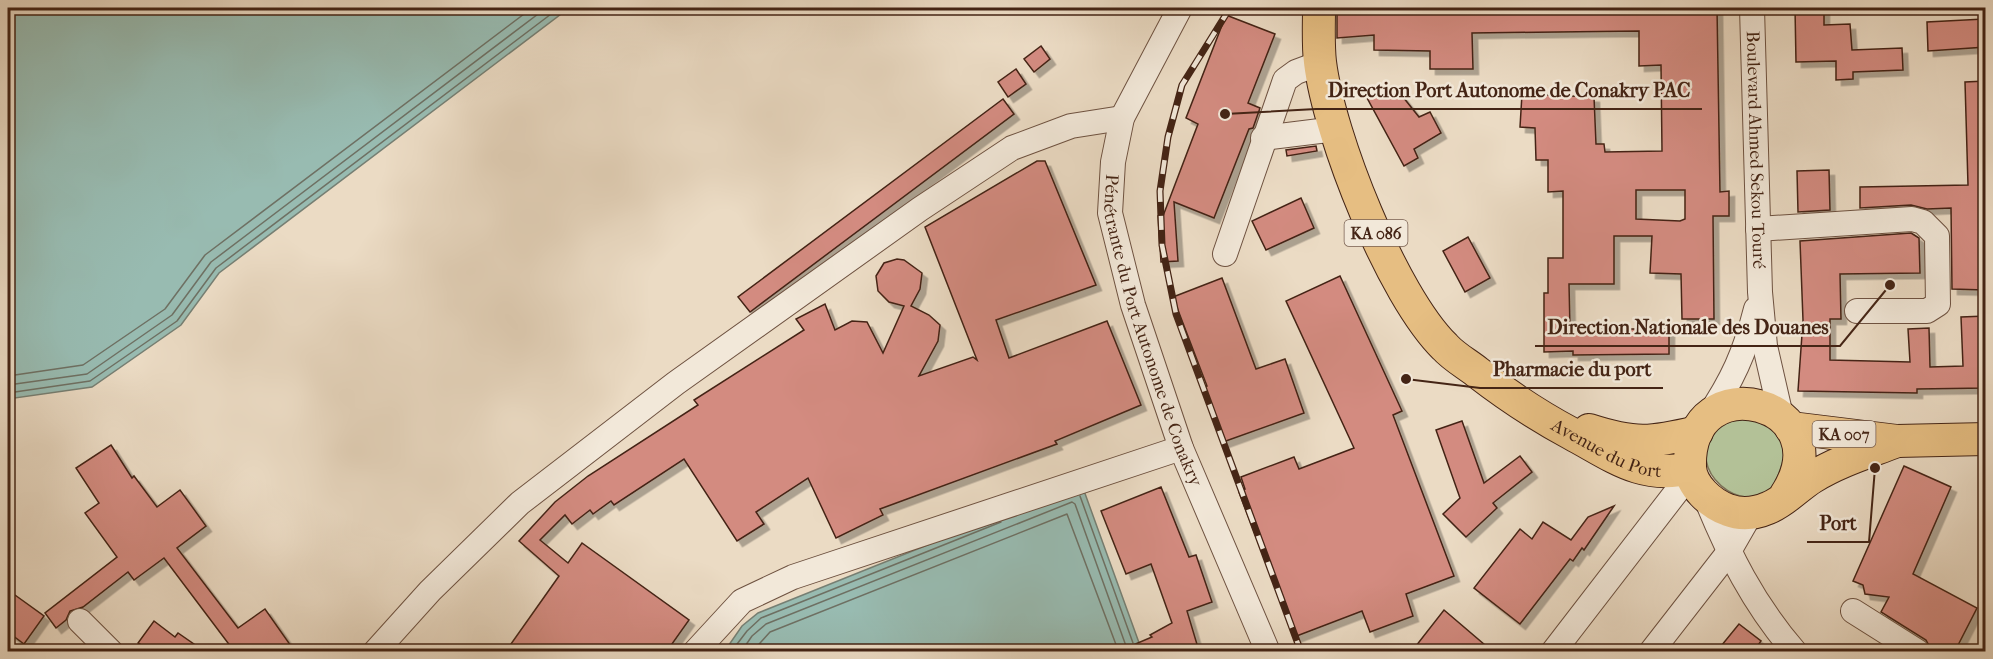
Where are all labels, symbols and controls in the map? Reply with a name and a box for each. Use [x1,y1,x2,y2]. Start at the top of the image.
street label: Boulevard Ahmed Sekou Touré [1742,31,1770,269]
callout: Direction Port Autonome de Conakry PAC [1316,71,1702,109]
text: Direction Port Autonome de Conakry PAC [1328,79,1690,102]
street label: Pénétrante du Port Autonome de Conakry [1100,173,1207,491]
road number: KA 086 [1344,220,1408,246]
callout: Direction Nationale des Douanes [1535,308,1840,346]
text: Direction Nationale des Douanes [1547,316,1829,339]
callout: Pharmacie du port [1480,350,1663,388]
text: Pharmacie du port [1493,358,1652,381]
street label: Avenue du Port [1547,414,1663,482]
road number: KA 007 [1812,421,1876,447]
callout: Port [1807,504,1869,542]
text: Port [1819,512,1858,535]

